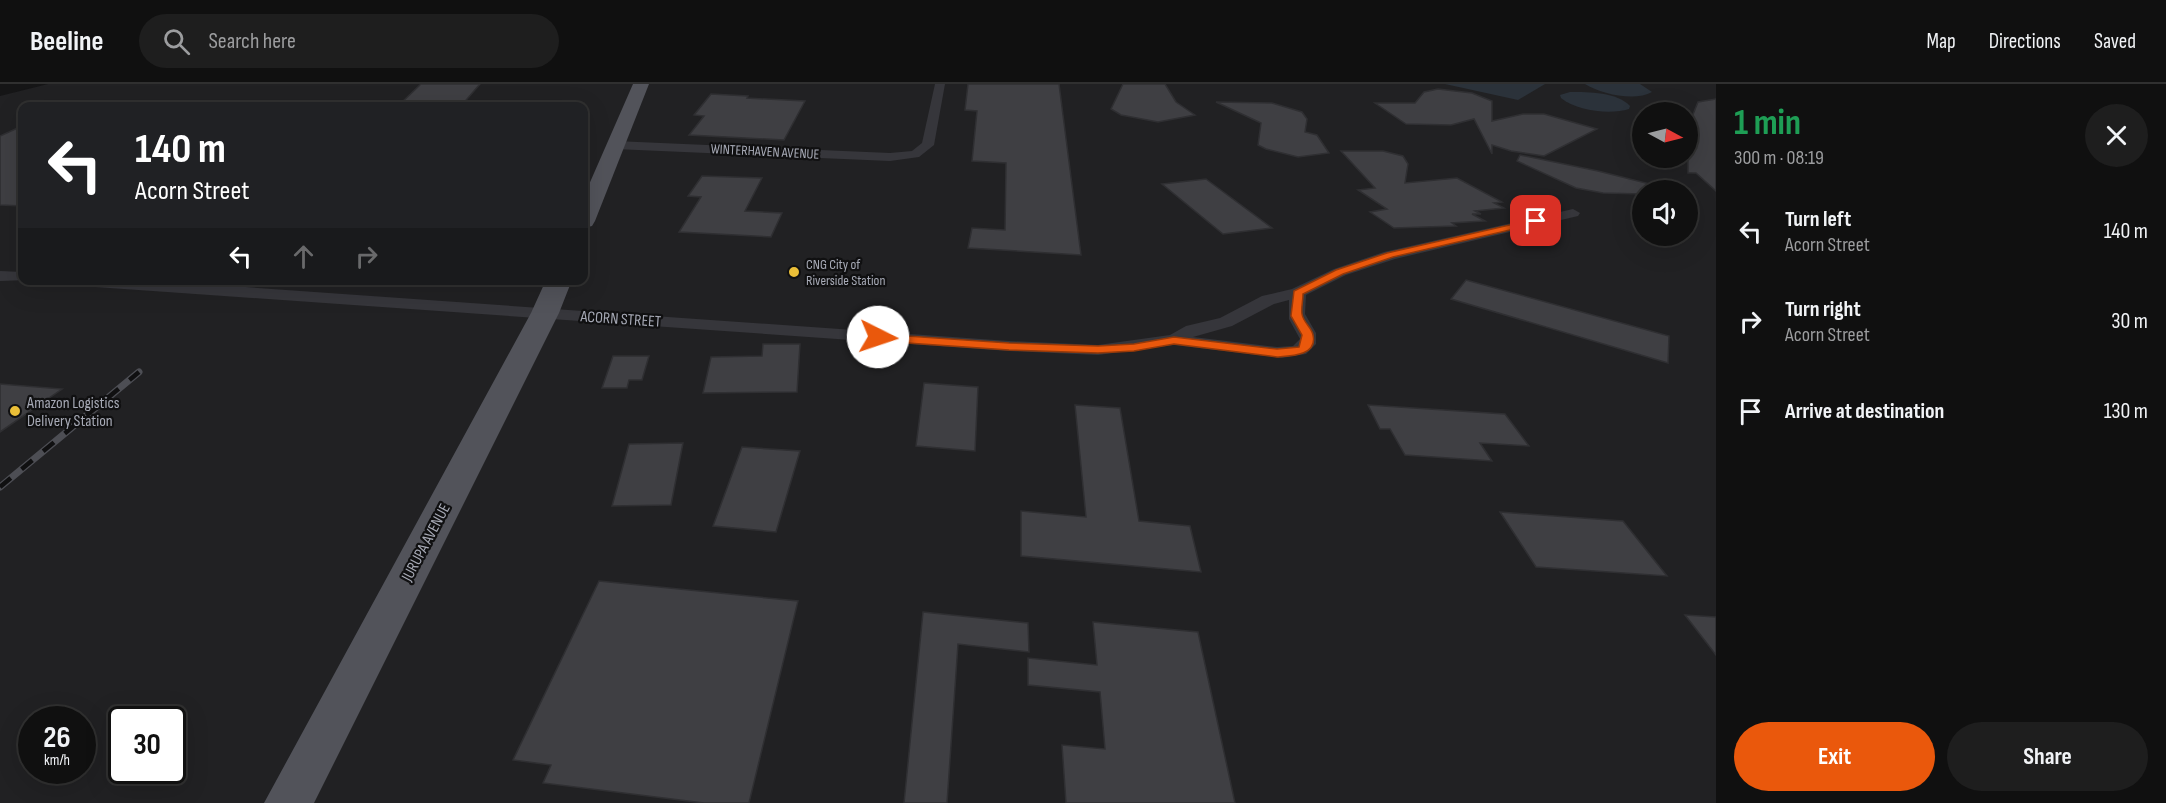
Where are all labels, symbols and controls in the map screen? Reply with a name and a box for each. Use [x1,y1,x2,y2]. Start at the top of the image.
search box [139,14,559,68]
text: Beeline [30,25,103,58]
icon: search [160,25,193,58]
text: Search here [208,28,296,55]
text: Map [1926,29,1956,54]
text: Directions [1989,29,2061,54]
text: Saved [2094,29,2136,54]
north arrow [1632,102,1698,168]
map controls [1632,102,1698,246]
text: 1 min [1734,102,1801,145]
button: close [2085,104,2148,167]
text: 140 m [135,124,226,175]
icon: left [36,126,114,204]
street label: WINTERHAVEN AVENUE [710,140,820,163]
text: 300 m · 08:19 [1734,146,1824,170]
text: Acorn Street [135,175,249,207]
button: sound [1632,180,1698,246]
pin [1510,195,1561,246]
icon: arrive [1519,204,1552,237]
text: Turn left [1785,206,1851,233]
icon: left [1734,215,1767,248]
text: 140 m [2104,218,2148,245]
text: Acorn Street [1785,233,1870,257]
icon: left [224,240,257,273]
icon: ahead [287,240,320,273]
icon: right [350,240,383,273]
place label: CNG City of Riverside Station [806,256,885,289]
marker: CNG City of Riverside Station [787,265,801,279]
text: Turn right [1785,296,1861,323]
position arrow [846,305,910,369]
icon: right [1734,305,1767,338]
street label: ACORN STREET [579,307,662,332]
text: 30 m [2111,308,2148,335]
text: Acorn Street [1785,323,1870,347]
place label: Amazon Logistics Delivery Station [26,394,120,431]
icon: arrive [1734,395,1767,428]
text: Arrive at destination [1785,398,1944,425]
text: 130 m [2104,398,2148,425]
marker: Amazon Logistics Delivery Station [8,404,22,418]
street label: JURUPA AVENUE [398,501,455,586]
speed limit sign: 30 [108,706,186,784]
text: 26 [43,720,71,756]
button: Exit [1734,722,1935,791]
button: Share [1947,722,2148,791]
text: km/h [44,751,70,770]

